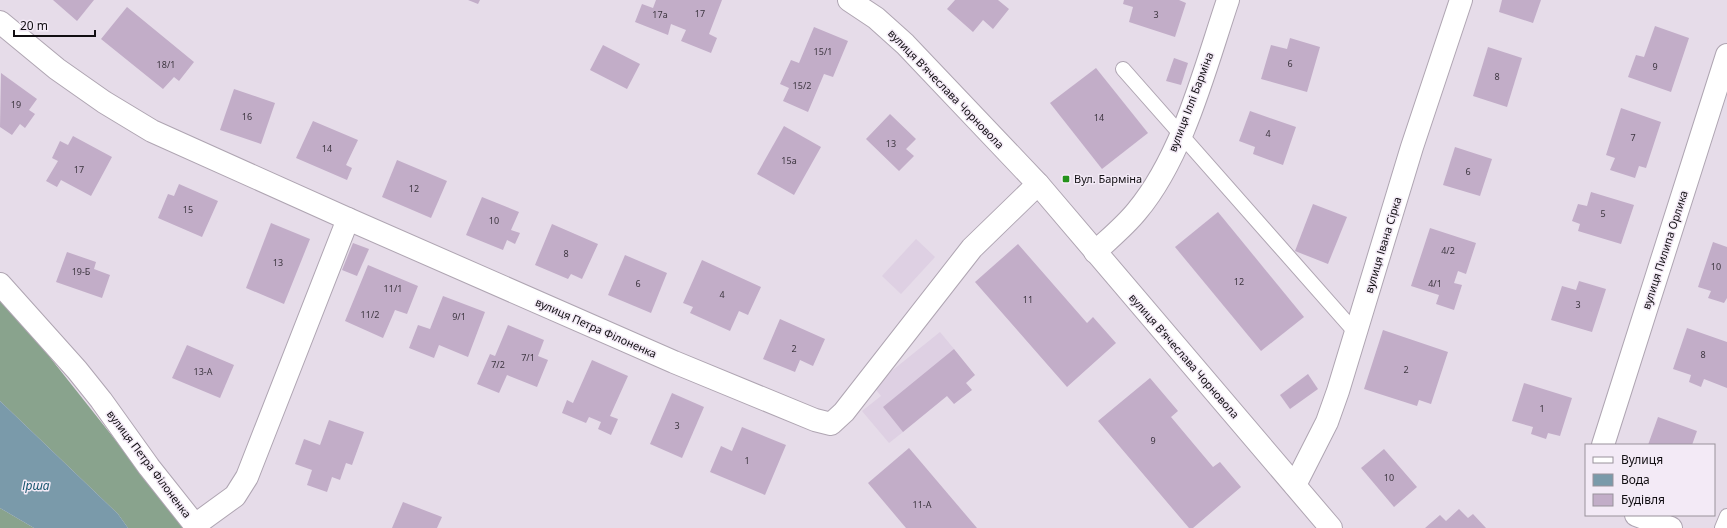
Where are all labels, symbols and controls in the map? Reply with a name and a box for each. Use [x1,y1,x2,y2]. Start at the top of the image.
house number: 17 [695,7,705,20]
house number: 17а [652,8,668,21]
house number: 3 [1153,8,1159,21]
scale bar [14,12,95,38]
text: 20 m [20,17,48,34]
street label: вулиця Вʼячеслава Чорновола [885,26,1008,152]
house number: 15/1 [814,45,832,58]
street label: вулиця Іллі Барміна [1165,50,1216,154]
house number: 6 [1287,57,1293,70]
house number: 18/1 [157,58,175,71]
house number: 9 [1652,60,1658,73]
house number: 8 [1494,70,1500,83]
house number: 15/2 [793,79,811,92]
house number: 19 [11,98,21,111]
house number: 16 [242,110,252,123]
house number: 14 [1094,111,1104,124]
house number: 4 [1265,127,1271,140]
house number: 7 [1630,131,1636,144]
house number: 13 [886,137,896,150]
house number: 14 [322,142,332,155]
house number: 15а [781,154,797,167]
house number: 17 [74,163,84,176]
house number: 6 [1465,165,1471,178]
place label: Вул. Барміна [1074,171,1142,186]
marker: Вул. Барміна [1061,174,1071,184]
house number: 12 [409,182,419,195]
street label: вулиця Пилипа Орлика [1638,188,1691,311]
street label: вулиця Івана Сірка [1361,195,1404,295]
house number: 15 [183,203,193,216]
house number: 5 [1600,207,1606,220]
house number: 10 [489,214,499,227]
house number: 4/2 [1441,244,1455,257]
house number: 8 [563,247,569,260]
house number: 13 [273,256,283,269]
house number: 10 [1711,260,1721,273]
house number: 19-Б [72,265,91,278]
house number: 12 [1234,275,1244,288]
house number: 6 [635,277,641,290]
house number: 4/1 [1428,277,1442,290]
house number: 11/1 [384,282,402,295]
house number: 4 [719,288,725,301]
street label: вулиця Вʼячеслава Чорновола [1126,290,1243,421]
house number: 11 [1023,293,1033,306]
street label: вулиця Петра Філоненка [533,294,659,361]
house number: 3 [1575,298,1581,311]
house number: 11/2 [361,308,379,321]
house number: 9/1 [452,310,466,323]
house number: 2 [791,342,797,355]
house number: 8 [1700,348,1706,361]
house number: 7/1 [521,351,535,364]
house number: 7/2 [491,358,505,371]
house number: 2 [1403,363,1409,376]
house number: 13-А [194,365,213,378]
house number: 1 [1539,402,1545,415]
street label: вулиця Петра Філоненка [104,407,195,521]
house number: 3 [674,419,680,432]
house number: 9 [1150,434,1156,447]
legend [1585,444,1715,516]
text: Вулиця [1621,451,1663,468]
house number: 1 [744,454,750,467]
house number: 10 [1384,471,1394,484]
text: Вода [1621,471,1650,488]
water label: Ірша [22,477,50,494]
text: Будівля [1621,491,1665,508]
house number: 11-А [913,498,932,511]

